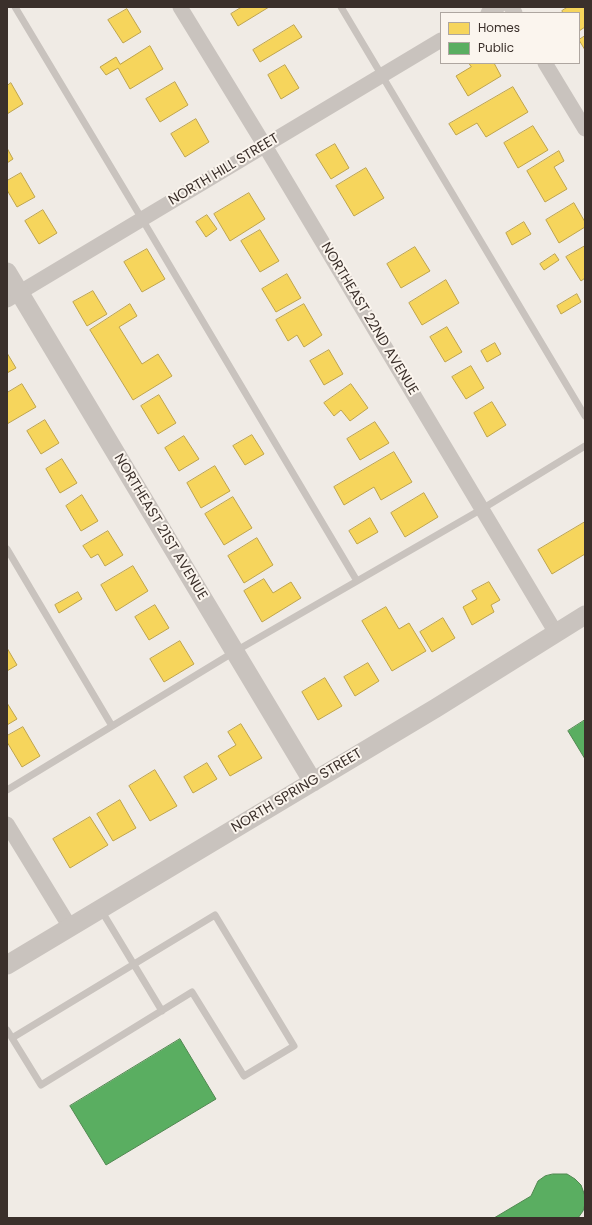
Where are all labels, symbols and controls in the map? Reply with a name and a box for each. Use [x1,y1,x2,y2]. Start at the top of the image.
legend [440,12,580,64]
text: Homes [478,19,520,36]
text: Public [478,39,514,56]
street label: NORTH HILL STREET [166,130,282,210]
street label: NORTHEAST 22ND AVENUE [317,240,421,398]
street label: NORTHEAST 21ST AVENUE [110,451,210,603]
street label: NORTH SPRING STREET [229,745,365,837]

